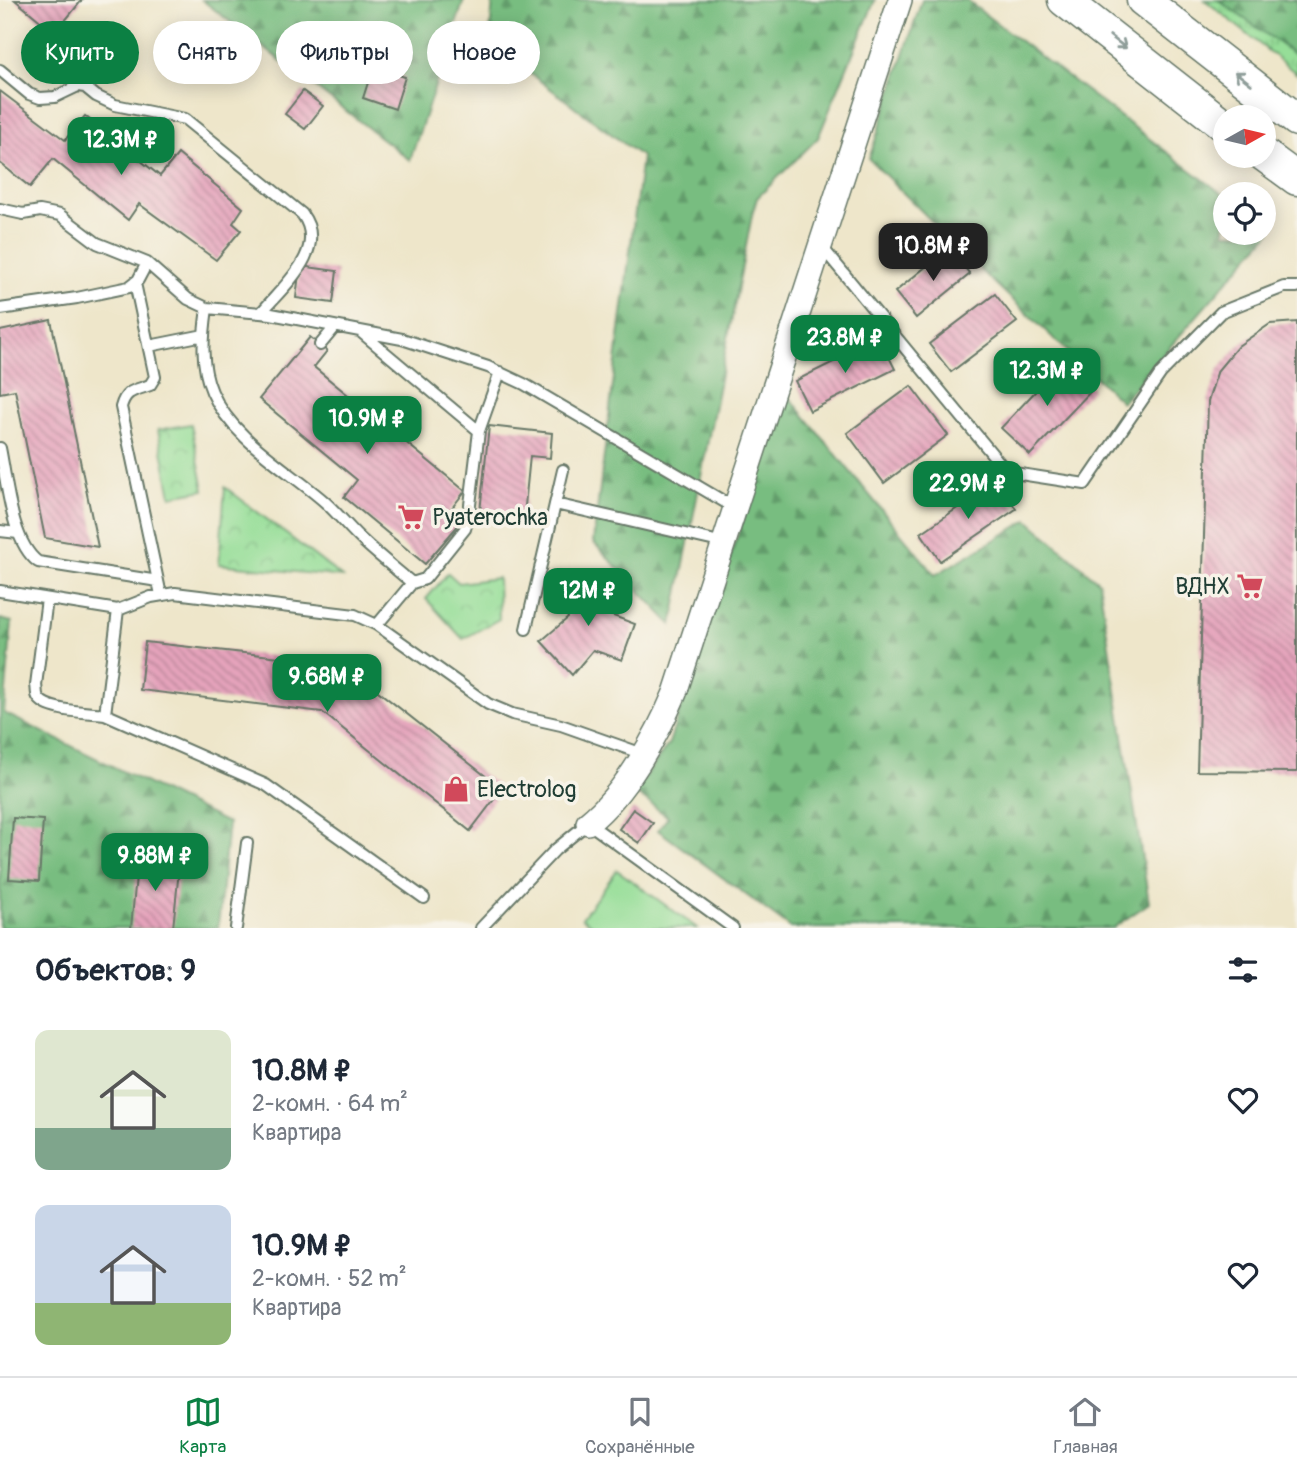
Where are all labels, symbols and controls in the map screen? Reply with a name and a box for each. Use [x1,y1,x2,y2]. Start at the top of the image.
chip: Купить [21,21,139,84]
chip: Снять [153,21,262,84]
chip: Фильтры [276,21,413,84]
chip: Новое [427,21,540,84]
one-way arrow [1108,35,1127,50]
one-way arrow [1234,70,1253,85]
north arrow [1213,105,1276,168]
map controls [1213,105,1276,245]
pin: 12.3M ₽ [56,118,186,177]
text: 12.3M ₽ [83,125,159,154]
button: locate [1213,182,1276,245]
pin: 10.8M ₽ [868,224,998,283]
text: 10.8M ₽ [895,231,971,260]
pin: 23.8M ₽ [780,316,910,375]
text: 23.8M ₽ [807,323,883,352]
pin: 12.3M ₽ [982,348,1112,408]
text: 12.3M ₽ [1009,356,1085,385]
pin: 10.9M ₽ [302,396,432,456]
text: 10.9M ₽ [329,404,405,433]
pin: 22.9M ₽ [903,462,1033,521]
text: 22.9M ₽ [929,469,1007,498]
supermarket icon: Pyaterochka [396,502,426,532]
place label: Pyaterochka [432,503,548,532]
pin: 12M ₽ [539,568,637,628]
supermarket icon: ВДНХ [1235,571,1265,601]
place label: ВДНХ [1175,572,1229,601]
text: 12M ₽ [559,576,617,605]
pin: 9.68M ₽ [262,654,392,714]
text: 9.68M ₽ [288,662,366,691]
shop icon: Electrolog [441,774,471,804]
place label: Electrolog [477,775,576,804]
pin: 9.88M ₽ [90,834,220,893]
text: 9.88M ₽ [117,841,193,870]
icon: filters [1224,951,1262,989]
text: Объектов: 9 [35,952,196,989]
text: 10.8M ₽ [252,1052,352,1089]
icon: home [91,1058,175,1142]
icon: heart [1224,1081,1262,1119]
text: 2-комн. · 64 m² [252,1089,408,1118]
text: Квартира [252,1118,341,1147]
text: 10.9M ₽ [252,1227,352,1264]
icon: home [91,1233,175,1317]
icon: heart [1224,1256,1262,1294]
text: 2-комн. · 52 m² [252,1264,407,1293]
text: Квартира [252,1293,341,1322]
tab: Карта [179,1393,226,1459]
tab: Сохранённые [585,1393,695,1459]
tab: Главная [1053,1393,1118,1459]

